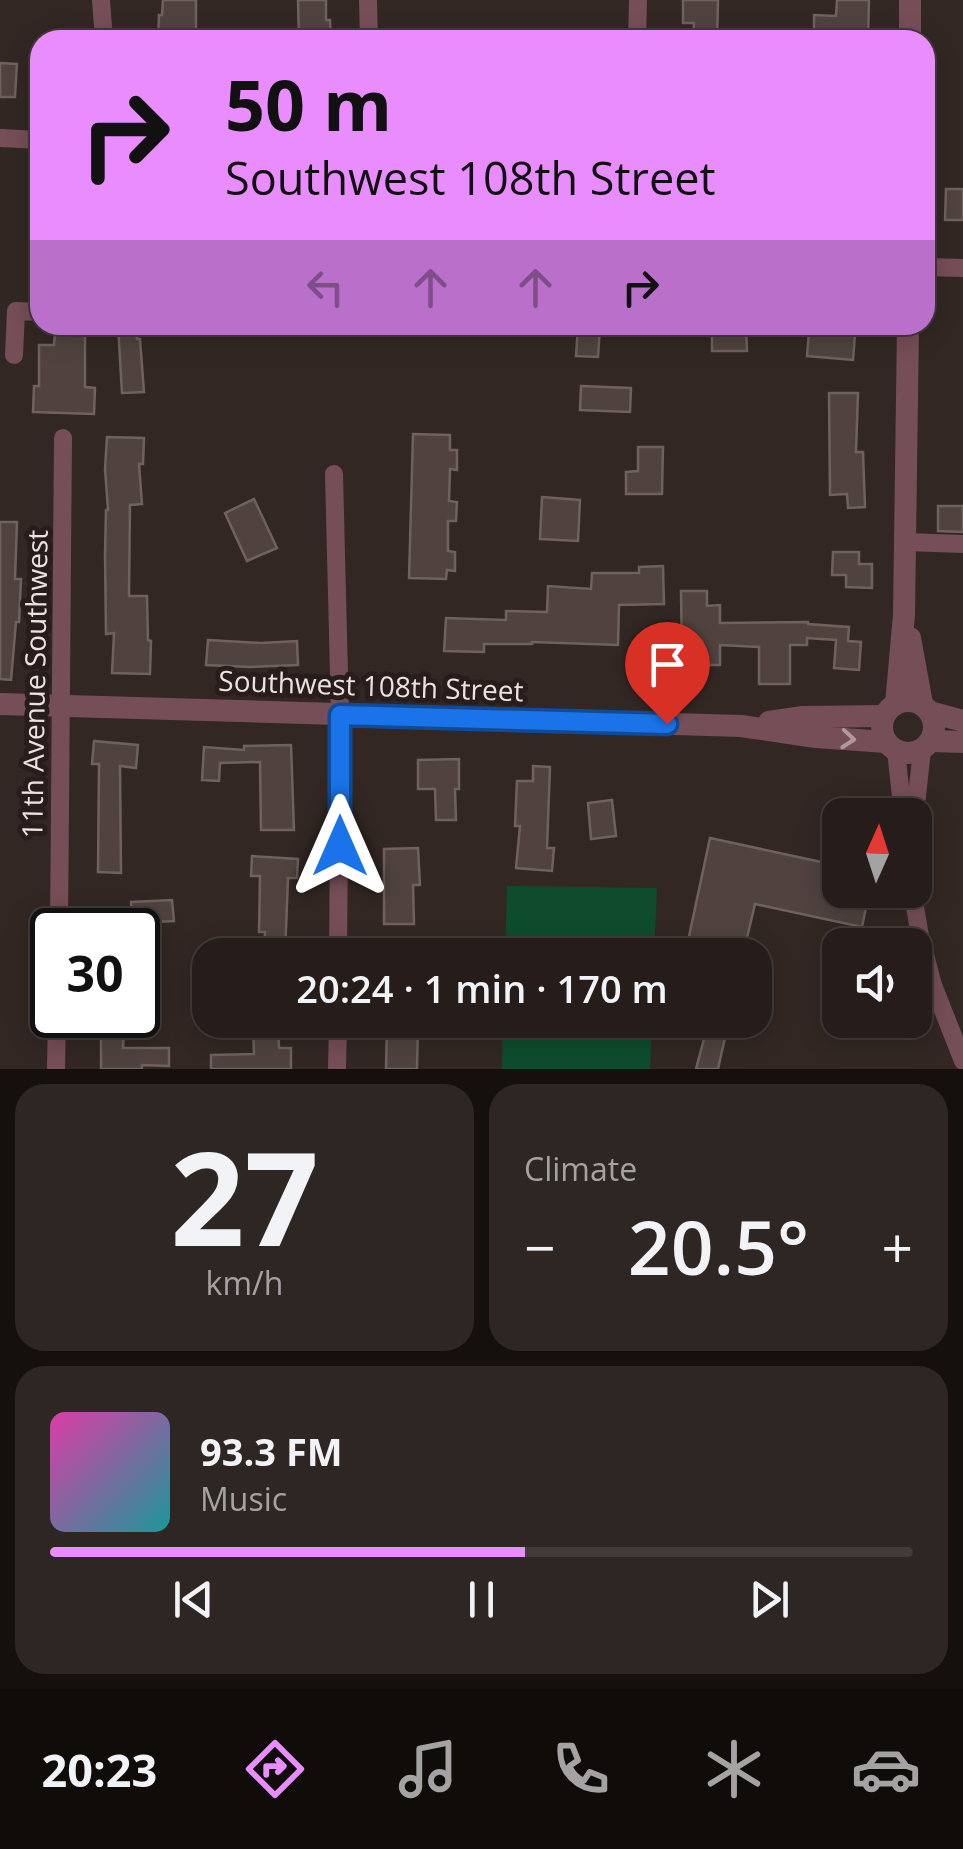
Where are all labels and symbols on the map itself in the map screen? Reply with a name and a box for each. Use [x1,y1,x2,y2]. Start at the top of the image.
street label: 11th Avenue Southwest [12,529,56,839]
pin [625,622,710,725]
street label: Southwest 108th Street [218,661,524,709]
one-way arrow [840,728,856,750]
position arrow [288,794,392,898]
north arrow [822,798,932,908]
speed limit sign: 30 [30,908,160,1038]

